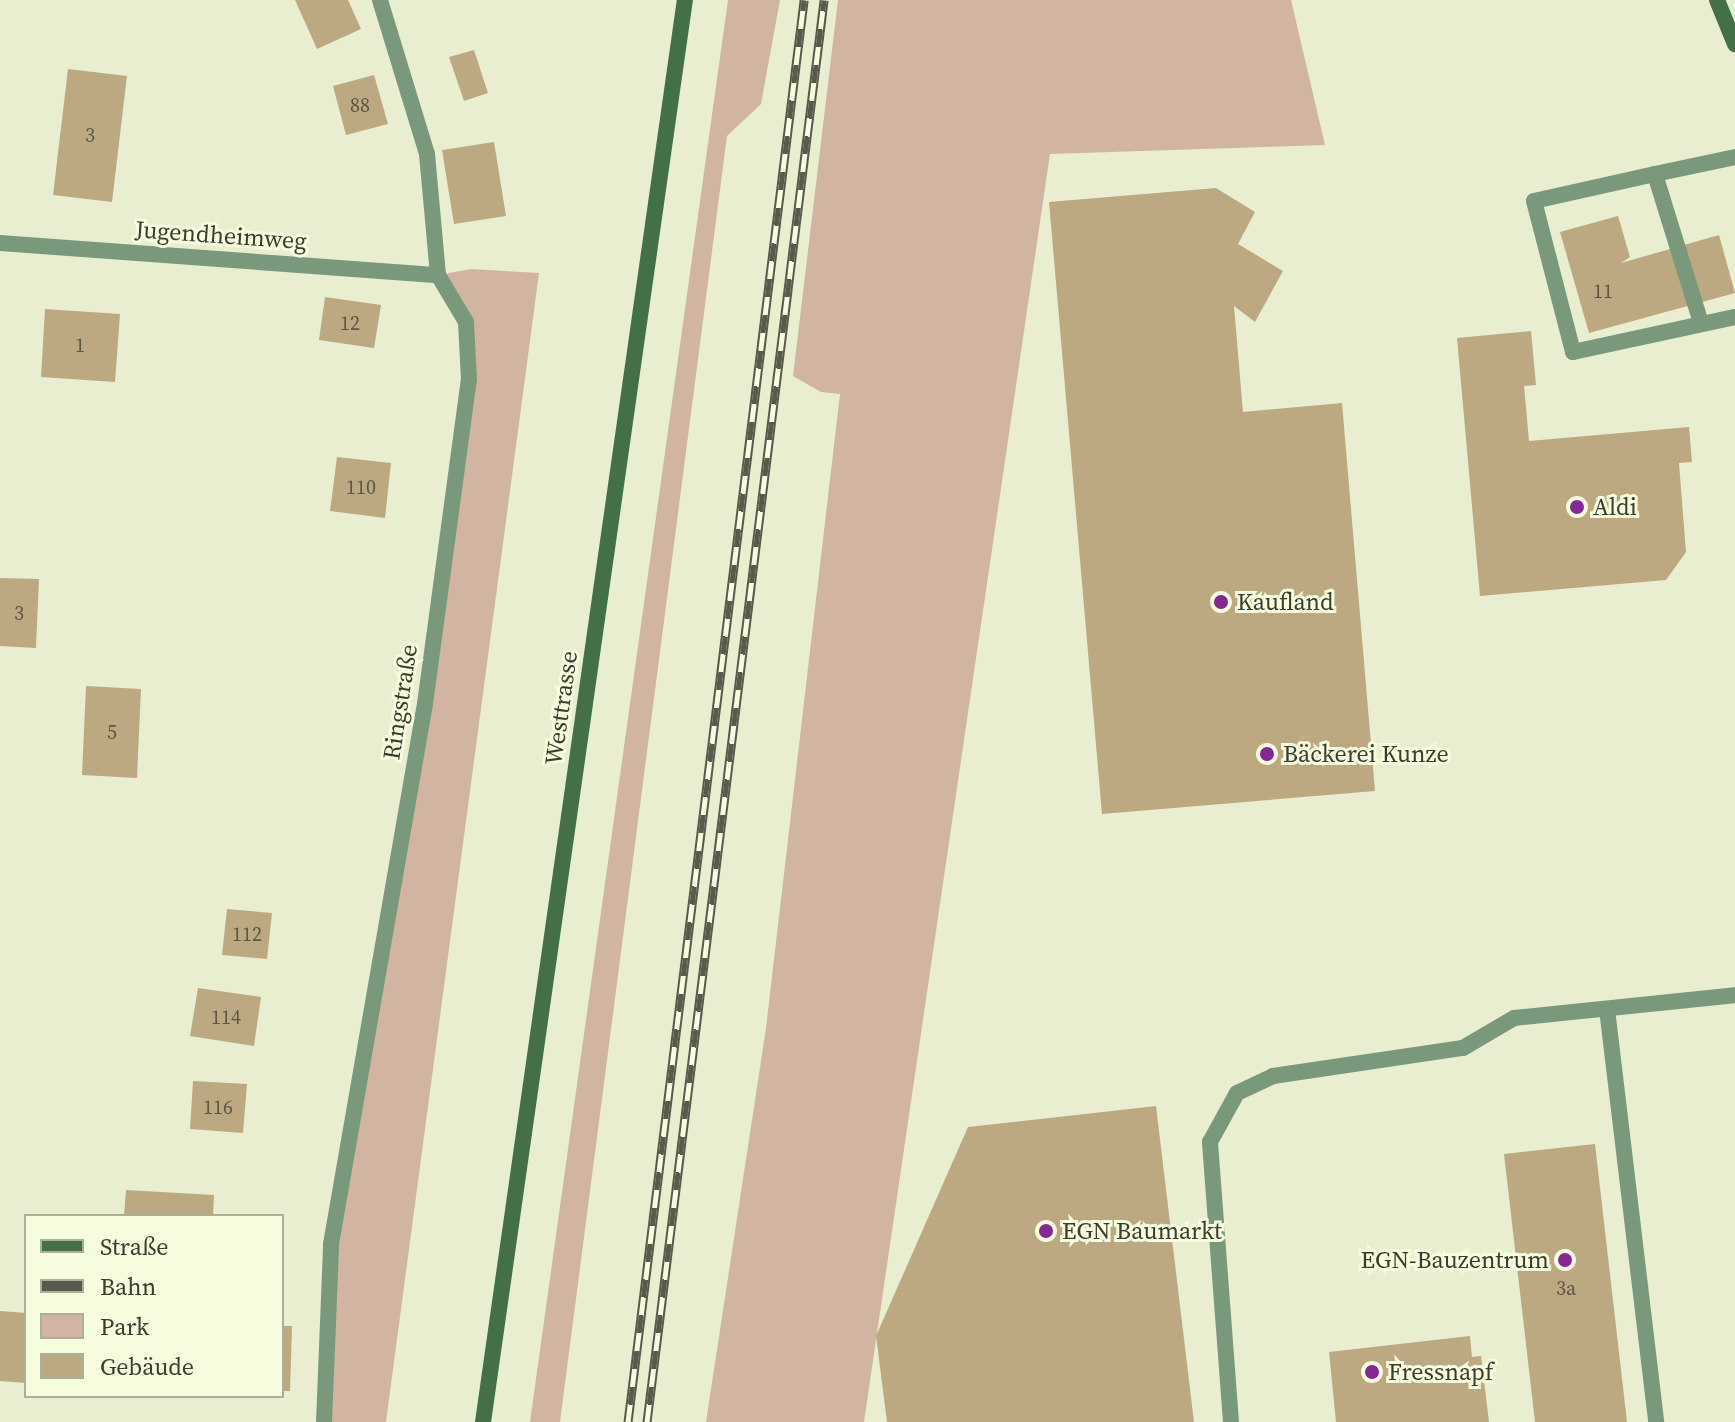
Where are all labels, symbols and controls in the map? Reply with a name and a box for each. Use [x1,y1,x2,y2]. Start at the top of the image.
house number: 88 [350,93,370,117]
house number: 3 [85,123,95,147]
street label: Jugendheimweg [134,215,308,255]
house number: 11 [1593,279,1613,303]
house number: 12 [340,311,360,335]
house number: 1 [75,333,85,357]
house number: 110 [346,475,376,499]
place label: Aldi [1593,493,1637,521]
marker: Aldi [1568,498,1586,516]
place label: Kaufland [1237,588,1334,616]
marker: Kaufland [1212,593,1230,611]
house number: 3 [14,601,24,625]
street label: Ringstraße [377,642,423,762]
street label: Westtrasse [539,649,583,767]
house number: 5 [107,720,117,744]
place label: Bäckerei Kunze [1283,740,1449,768]
marker: Bäckerei Kunze [1258,745,1276,763]
house number: 112 [232,922,262,946]
house number: 114 [211,1005,241,1029]
house number: 116 [203,1095,233,1119]
legend [24,1214,284,1398]
place label: EGN Baumarkt [1062,1217,1222,1245]
marker: EGN Baumarkt [1037,1222,1055,1240]
text: Straße [100,1230,168,1263]
place label: EGN-Bauzentrum [1361,1246,1549,1274]
marker: EGN-Bauzentrum [1556,1251,1574,1269]
text: Bahn [100,1270,156,1303]
house number: 3a [1556,1276,1576,1300]
text: Park [100,1310,149,1343]
text: Gebäude [100,1350,194,1383]
place label: Fressnapf [1388,1358,1493,1386]
marker: Fressnapf [1363,1363,1381,1381]

